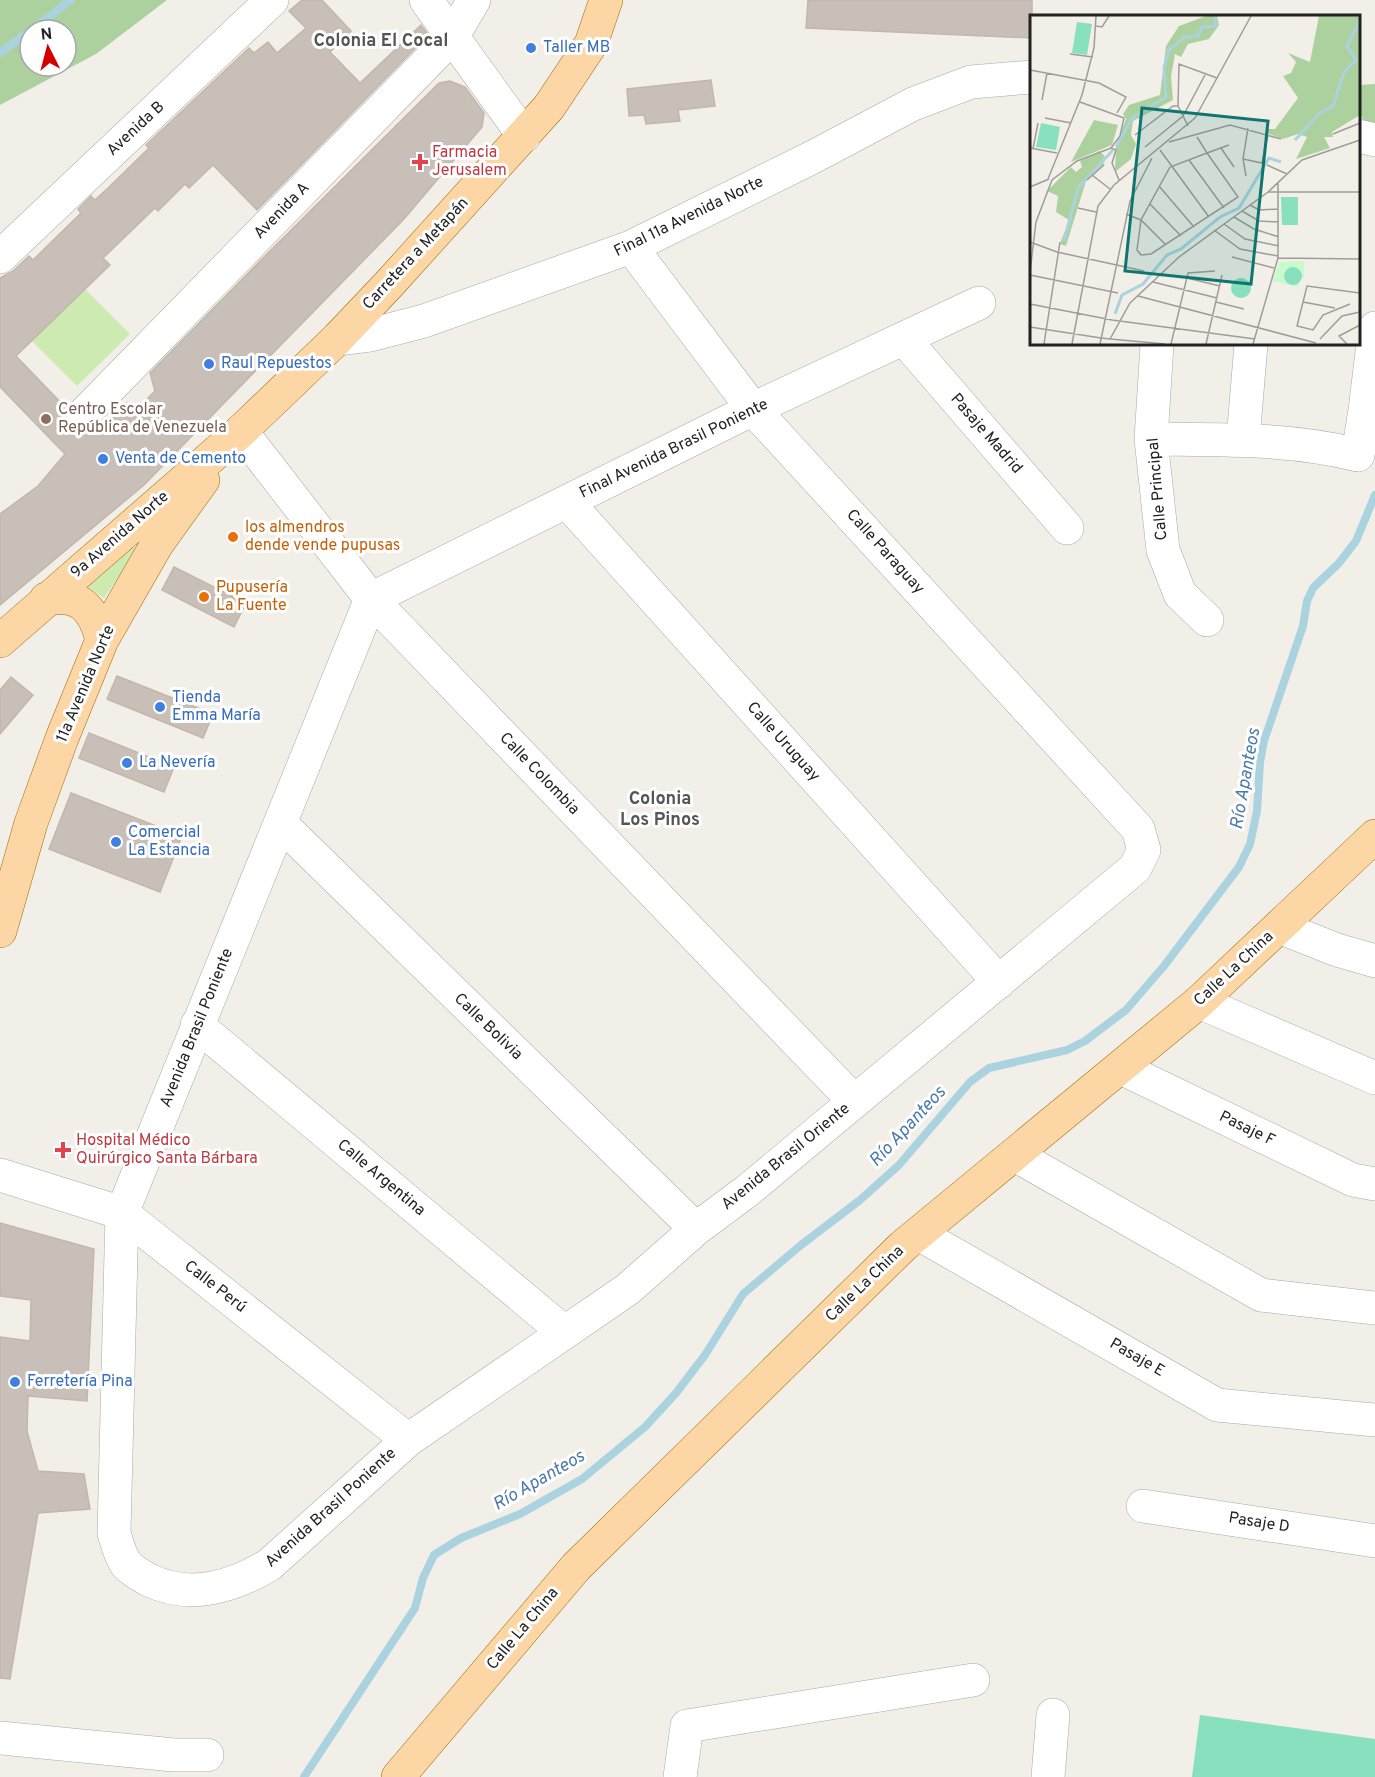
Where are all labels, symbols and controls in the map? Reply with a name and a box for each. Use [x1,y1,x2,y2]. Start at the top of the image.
inset map [1030,15,1360,345]
north arrow [18,18,78,78]
text: N [40,25,53,46]
district label: Colonia El Cocal [314,30,448,53]
place label: Taller MB [543,38,610,58]
marker: Taller MB [524,41,538,55]
street label: Avenida B [103,97,169,161]
place label: Farmacia Jerusalem [432,143,507,181]
marker: Farmacia Jerusalem [413,155,427,169]
street label: Final 11a Avenida Norte [611,172,767,262]
street label: Avenida A [250,178,314,244]
street label: Carretera a Metapán [359,194,473,314]
place label: Raul Repuestos [221,354,332,374]
marker: Raul Repuestos [202,357,216,371]
street label: Pasaje Madrid [946,390,1026,478]
street label: Final Avenida Brasil Poniente [576,395,772,503]
place label: Centro Escolar República de Venezuela [58,400,227,438]
marker: Centro Escolar República de Venezuela [39,412,53,426]
street label: Calle Principal [1144,437,1172,541]
place label: Venta de Cemento [115,449,246,469]
marker: Venta de Cemento [96,452,110,466]
street label: 9a Avenida Norte [67,487,173,583]
street label: Calle Paraguay [842,505,928,599]
place label: los almendros dende vende pupusas [245,518,400,556]
marker: los almendros dende vende pupusas [226,530,240,544]
place label: Pupusería La Fuente [216,578,288,616]
marker: Pupusería La Fuente [197,590,211,604]
street label: 11a Avenida Norte [52,622,120,746]
place label: Tienda Emma María [172,688,261,726]
street label: Calle Uruguay [742,698,824,786]
marker: Tienda Emma María [153,700,167,714]
water label: Río Apanteos [1226,726,1266,831]
street label: Calle Colombia [495,729,583,819]
place label: La Nevería [139,753,215,773]
marker: La Nevería [120,756,134,770]
district label: Colonia Los Pinos [620,788,700,832]
place label: Comercial La Estancia [128,823,210,861]
marker: Comercial La Estancia [109,835,123,849]
street label: Calle La China [1190,927,1278,1011]
street label: Avenida Brasil Poniente [156,946,238,1110]
street label: Calle Bolivia [449,989,527,1065]
water label: Río Apanteos [865,1081,952,1172]
street label: Avenida Brasil Oriente [718,1099,854,1215]
street label: Pasaje F [1216,1107,1278,1151]
place label: Hospital Médico Quirúrgico Santa Bárbara [76,1131,258,1169]
street label: Calle Argentina [333,1135,429,1221]
marker: Hospital Médico Quirúrgico Santa Bárbara [54,1141,72,1159]
street label: Calle La China [822,1242,908,1326]
street label: Calle Perú [180,1256,250,1318]
street label: Pasaje E [1106,1334,1168,1382]
place label: Ferretería Pina [27,1372,133,1392]
marker: Ferretería Pina [8,1375,22,1389]
street label: Avenida Brasil Poniente [261,1444,401,1572]
water label: Río Apanteos [489,1445,590,1517]
street label: Pasaje D [1227,1508,1291,1538]
street label: Calle La China [483,1584,563,1674]

